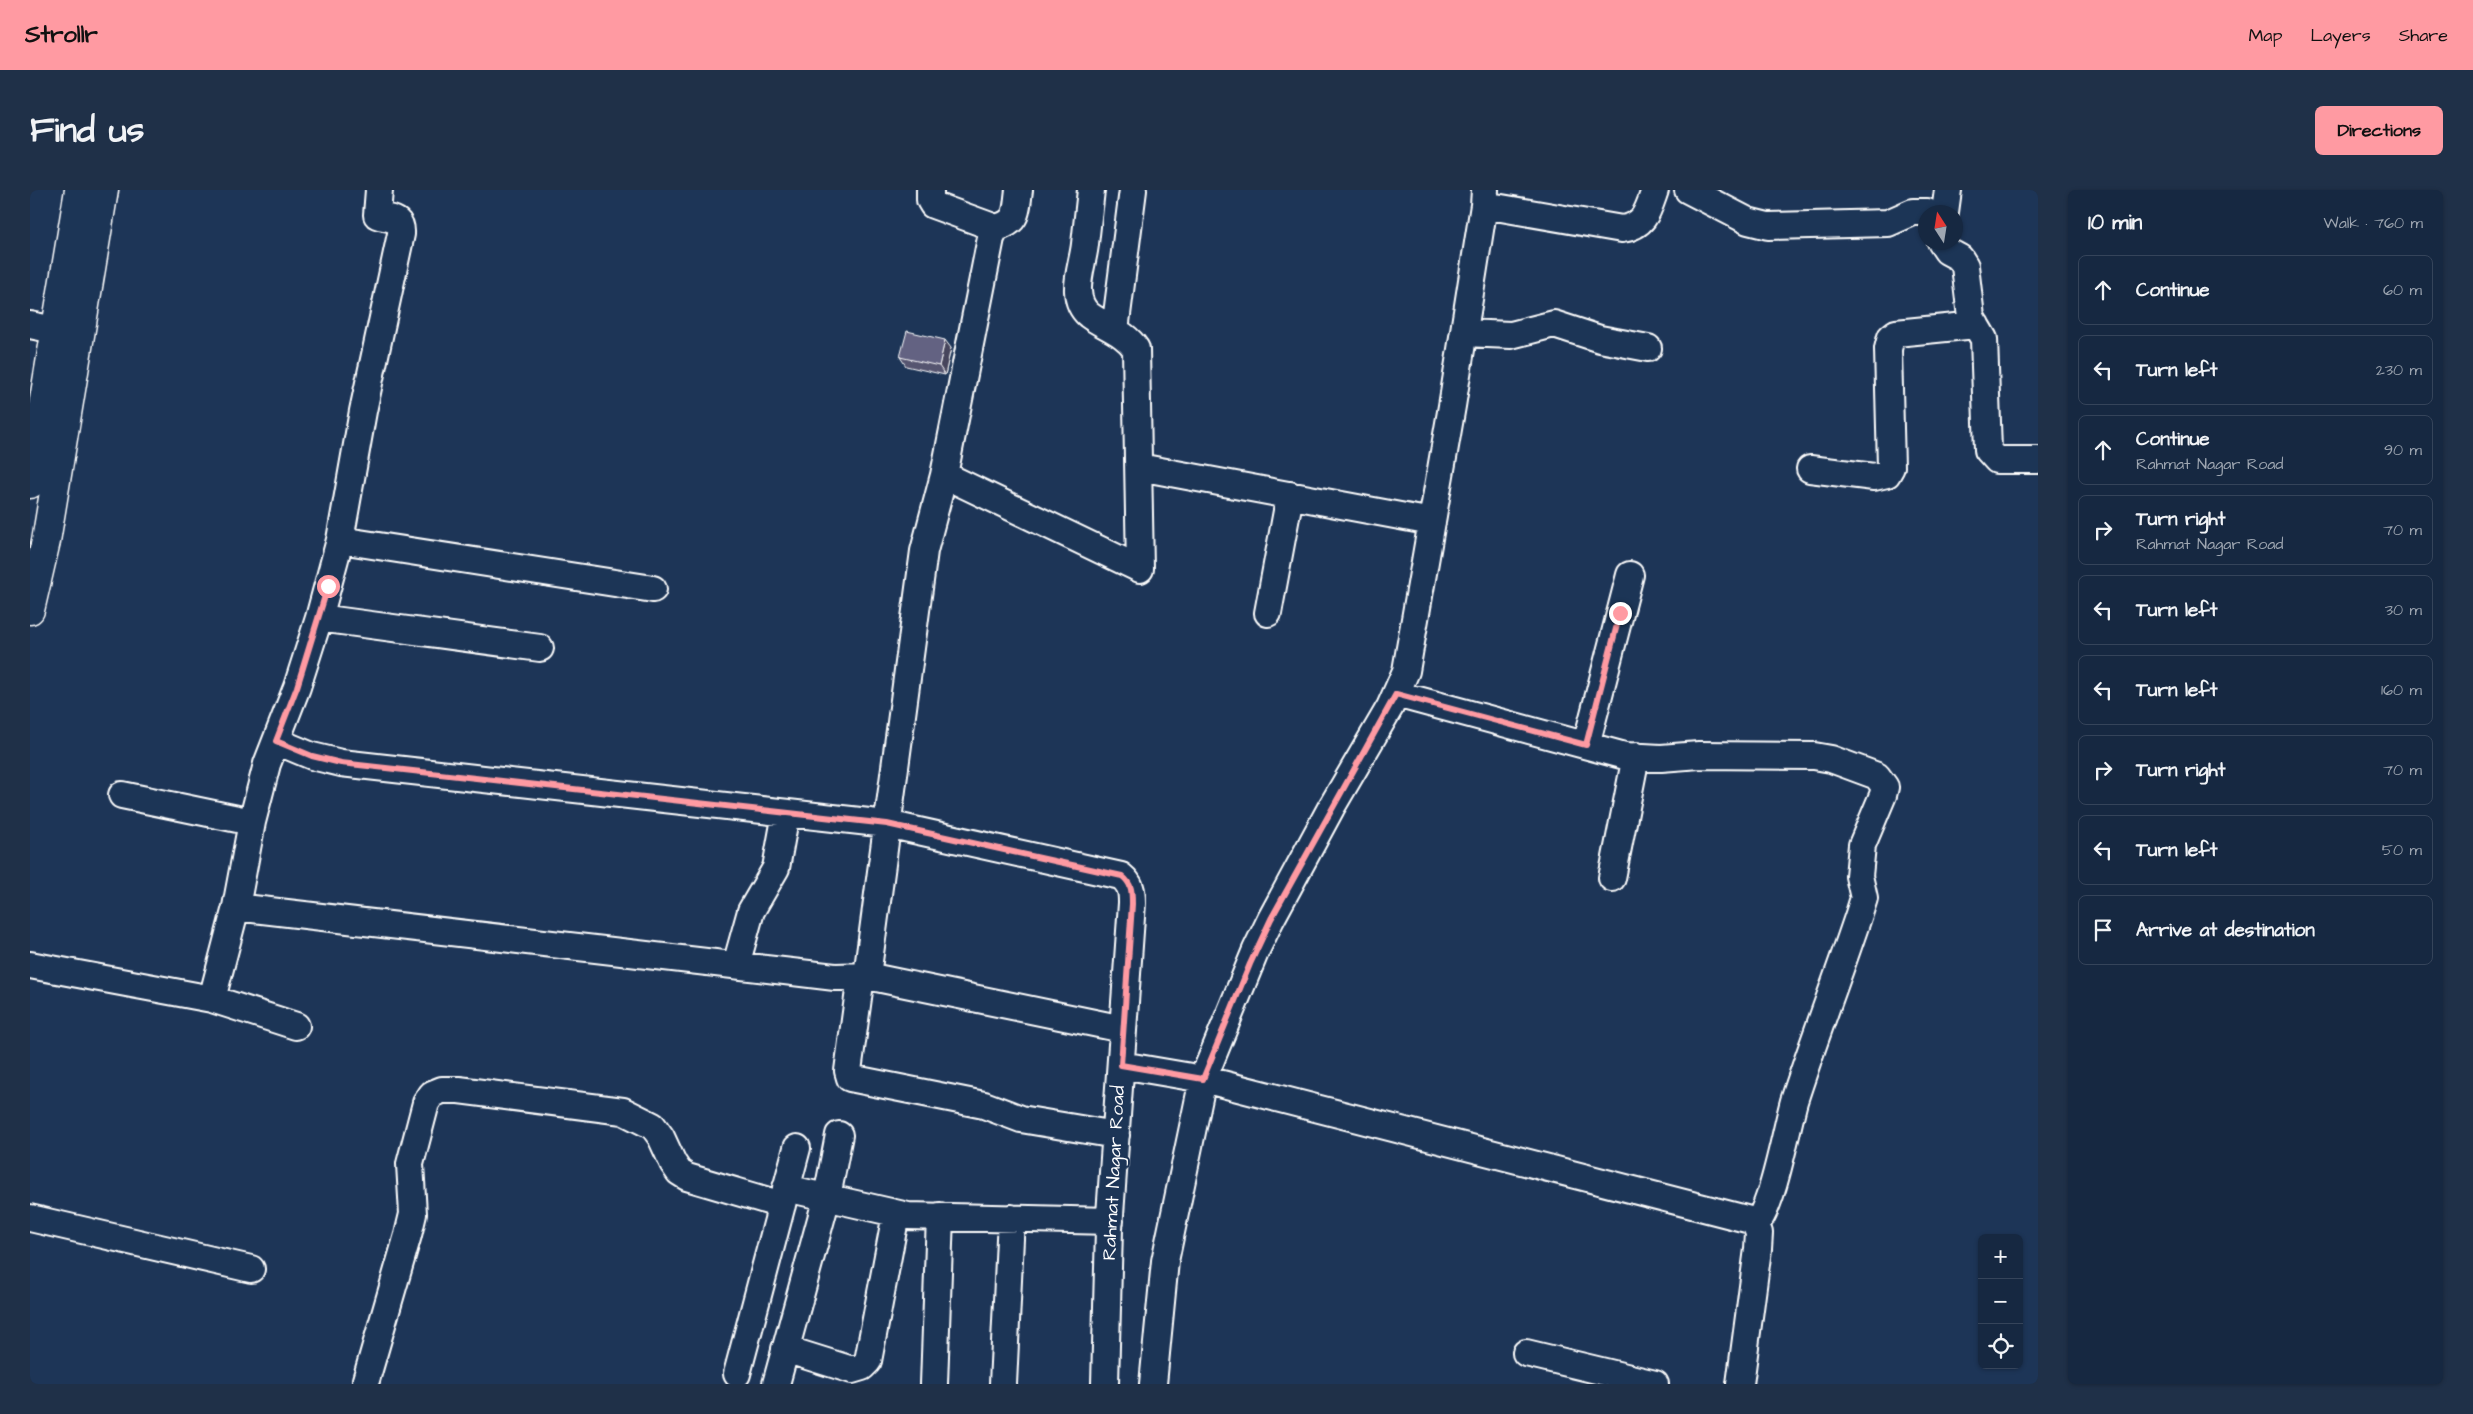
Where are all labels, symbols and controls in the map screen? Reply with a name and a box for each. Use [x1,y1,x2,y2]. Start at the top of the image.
text: Strollr [25,18,98,52]
text: Map [2248,23,2282,48]
text: Layers [2310,23,2371,48]
text: Share [2399,23,2448,48]
text: Find us [30,106,144,155]
button: Directions [2315,106,2443,155]
north arrow [1918,205,1963,250]
text: 10 min [2088,208,2142,237]
text: Walk · 760 m [2324,212,2423,234]
icon: ahead [2089,276,2117,304]
text: Continue [2136,277,2210,304]
text: 60 m [2383,279,2422,301]
icon: left [2089,356,2117,384]
text: Turn left [2136,357,2217,384]
text: 230 m [2376,359,2422,381]
text: Continue [2136,426,2210,453]
icon: ahead [2089,436,2117,464]
text: 90 m [2384,439,2422,461]
text: Rahmat Nagar Road [2136,453,2283,475]
text: Turn right [2136,506,2225,533]
icon: right [2089,516,2117,544]
text: 70 m [2383,519,2422,541]
text: Rahmat Nagar Road [2136,533,2283,555]
route start [317,575,340,598]
icon: left [2089,596,2117,624]
text: Turn left [2136,597,2217,624]
text: 30 m [2385,599,2422,621]
route end [1609,602,1632,625]
icon: left [2089,676,2117,704]
text: Turn left [2136,677,2217,704]
text: 160 m [2381,679,2422,701]
icon: right [2089,756,2117,784]
text: Turn right [2136,757,2225,784]
text: 70 m [2383,759,2422,781]
icon: left [2089,836,2117,864]
text: Turn left [2136,837,2217,864]
text: 50 m [2382,839,2422,861]
icon: arrive [2089,916,2117,944]
text: Arrive at destination [2136,917,2315,944]
street label: Rahmat Nagar Road [1096,1085,1133,1261]
map controls [1978,1234,2023,1369]
button: + [1978,1234,2023,1279]
button: − [1978,1279,2023,1324]
button: locate [1978,1324,2023,1369]

